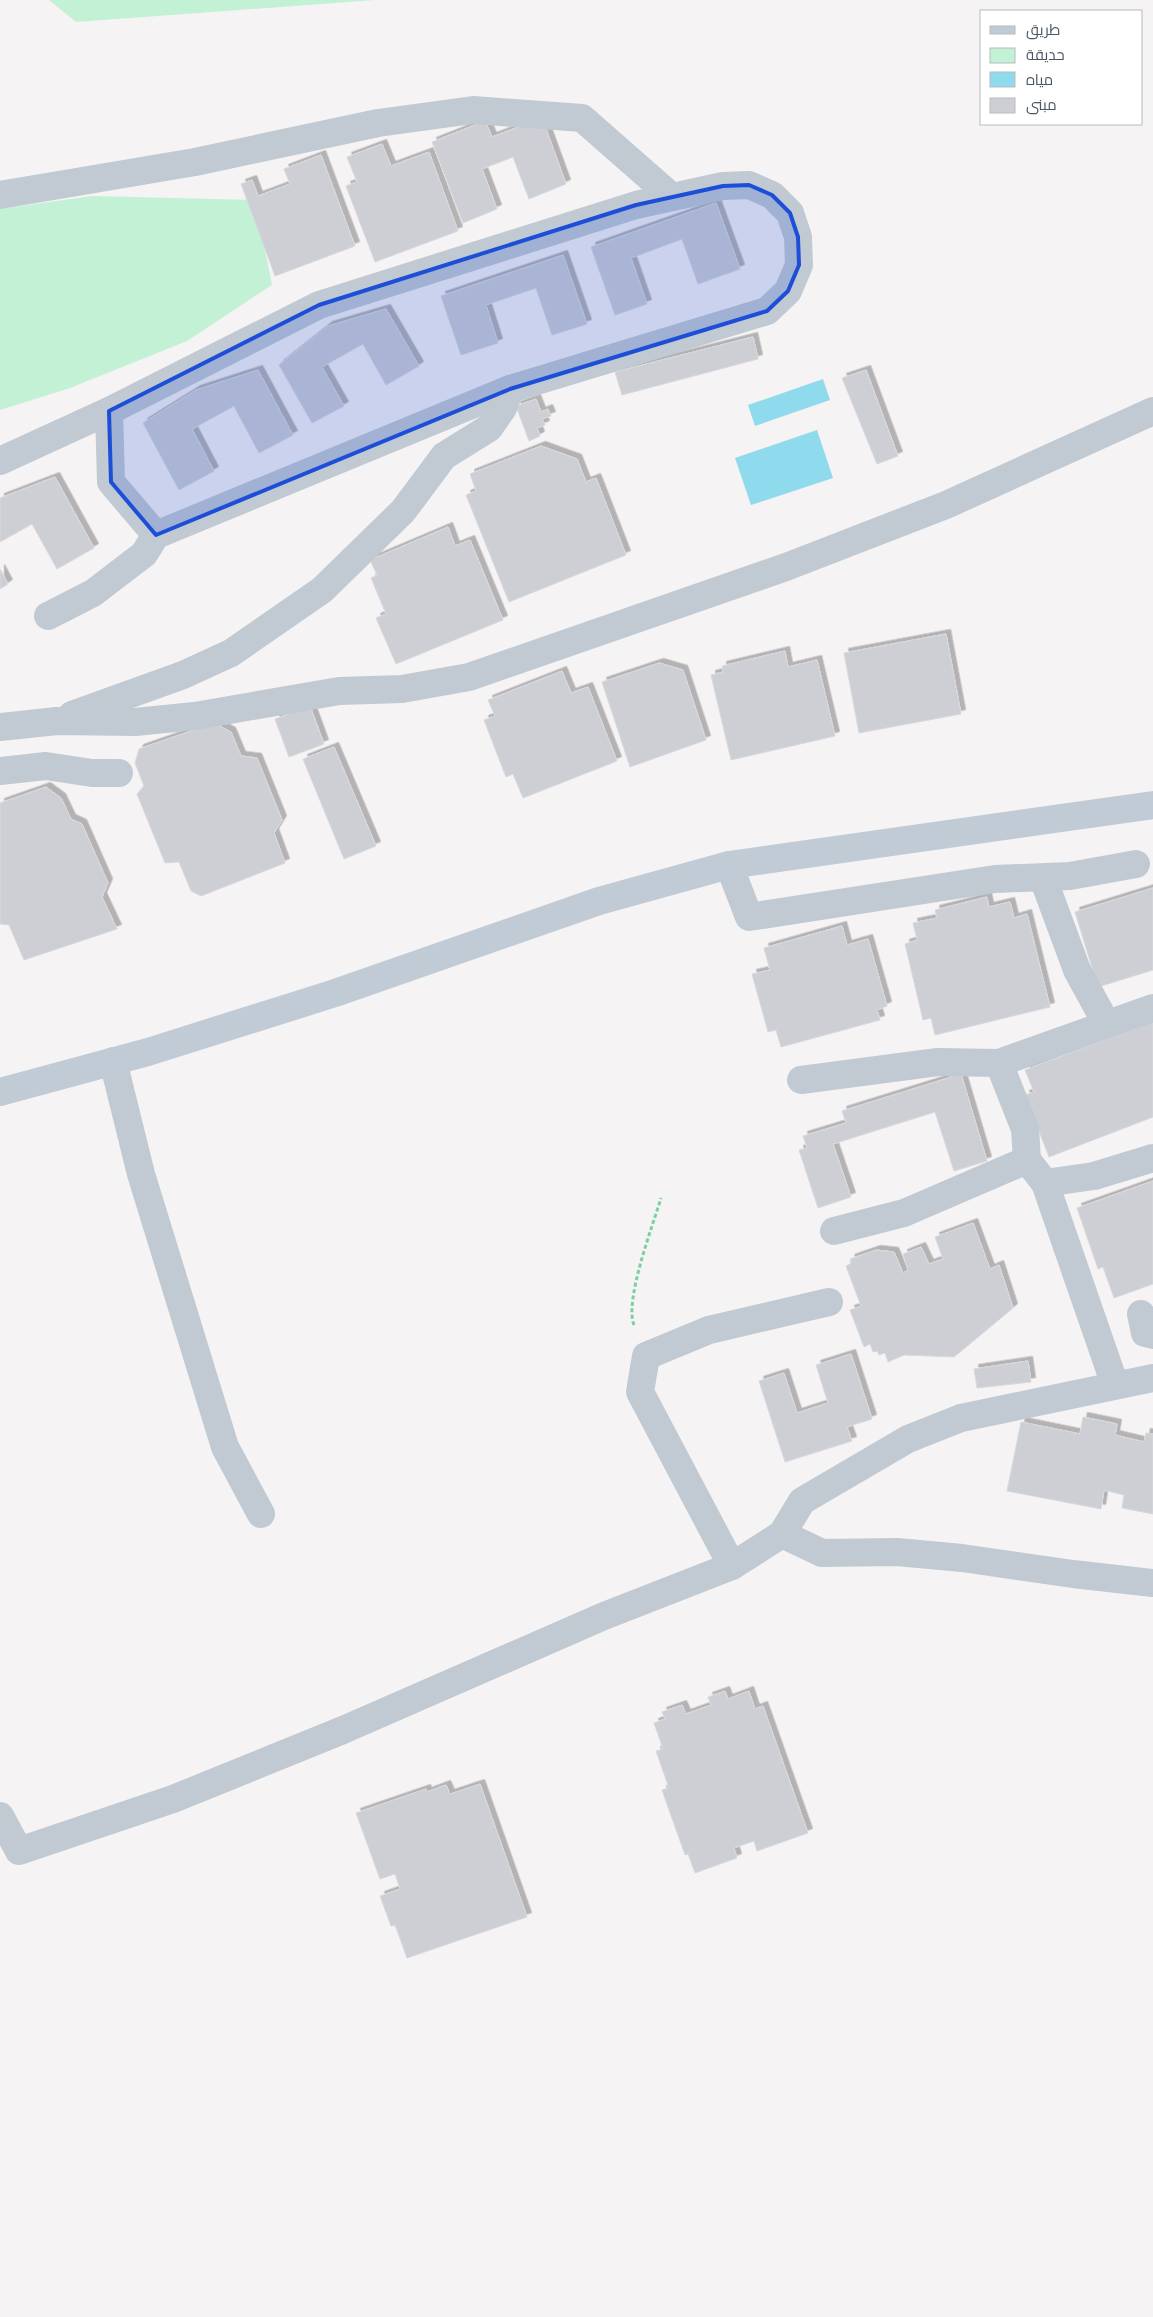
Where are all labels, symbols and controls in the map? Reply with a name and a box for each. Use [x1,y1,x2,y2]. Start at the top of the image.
legend [980,10,1143,125]
text: طريق [1026,21,1060,40]
text: حديقة [1026,46,1065,63]
text: مياه [1026,71,1053,88]
text: مبنى [1026,96,1057,115]

